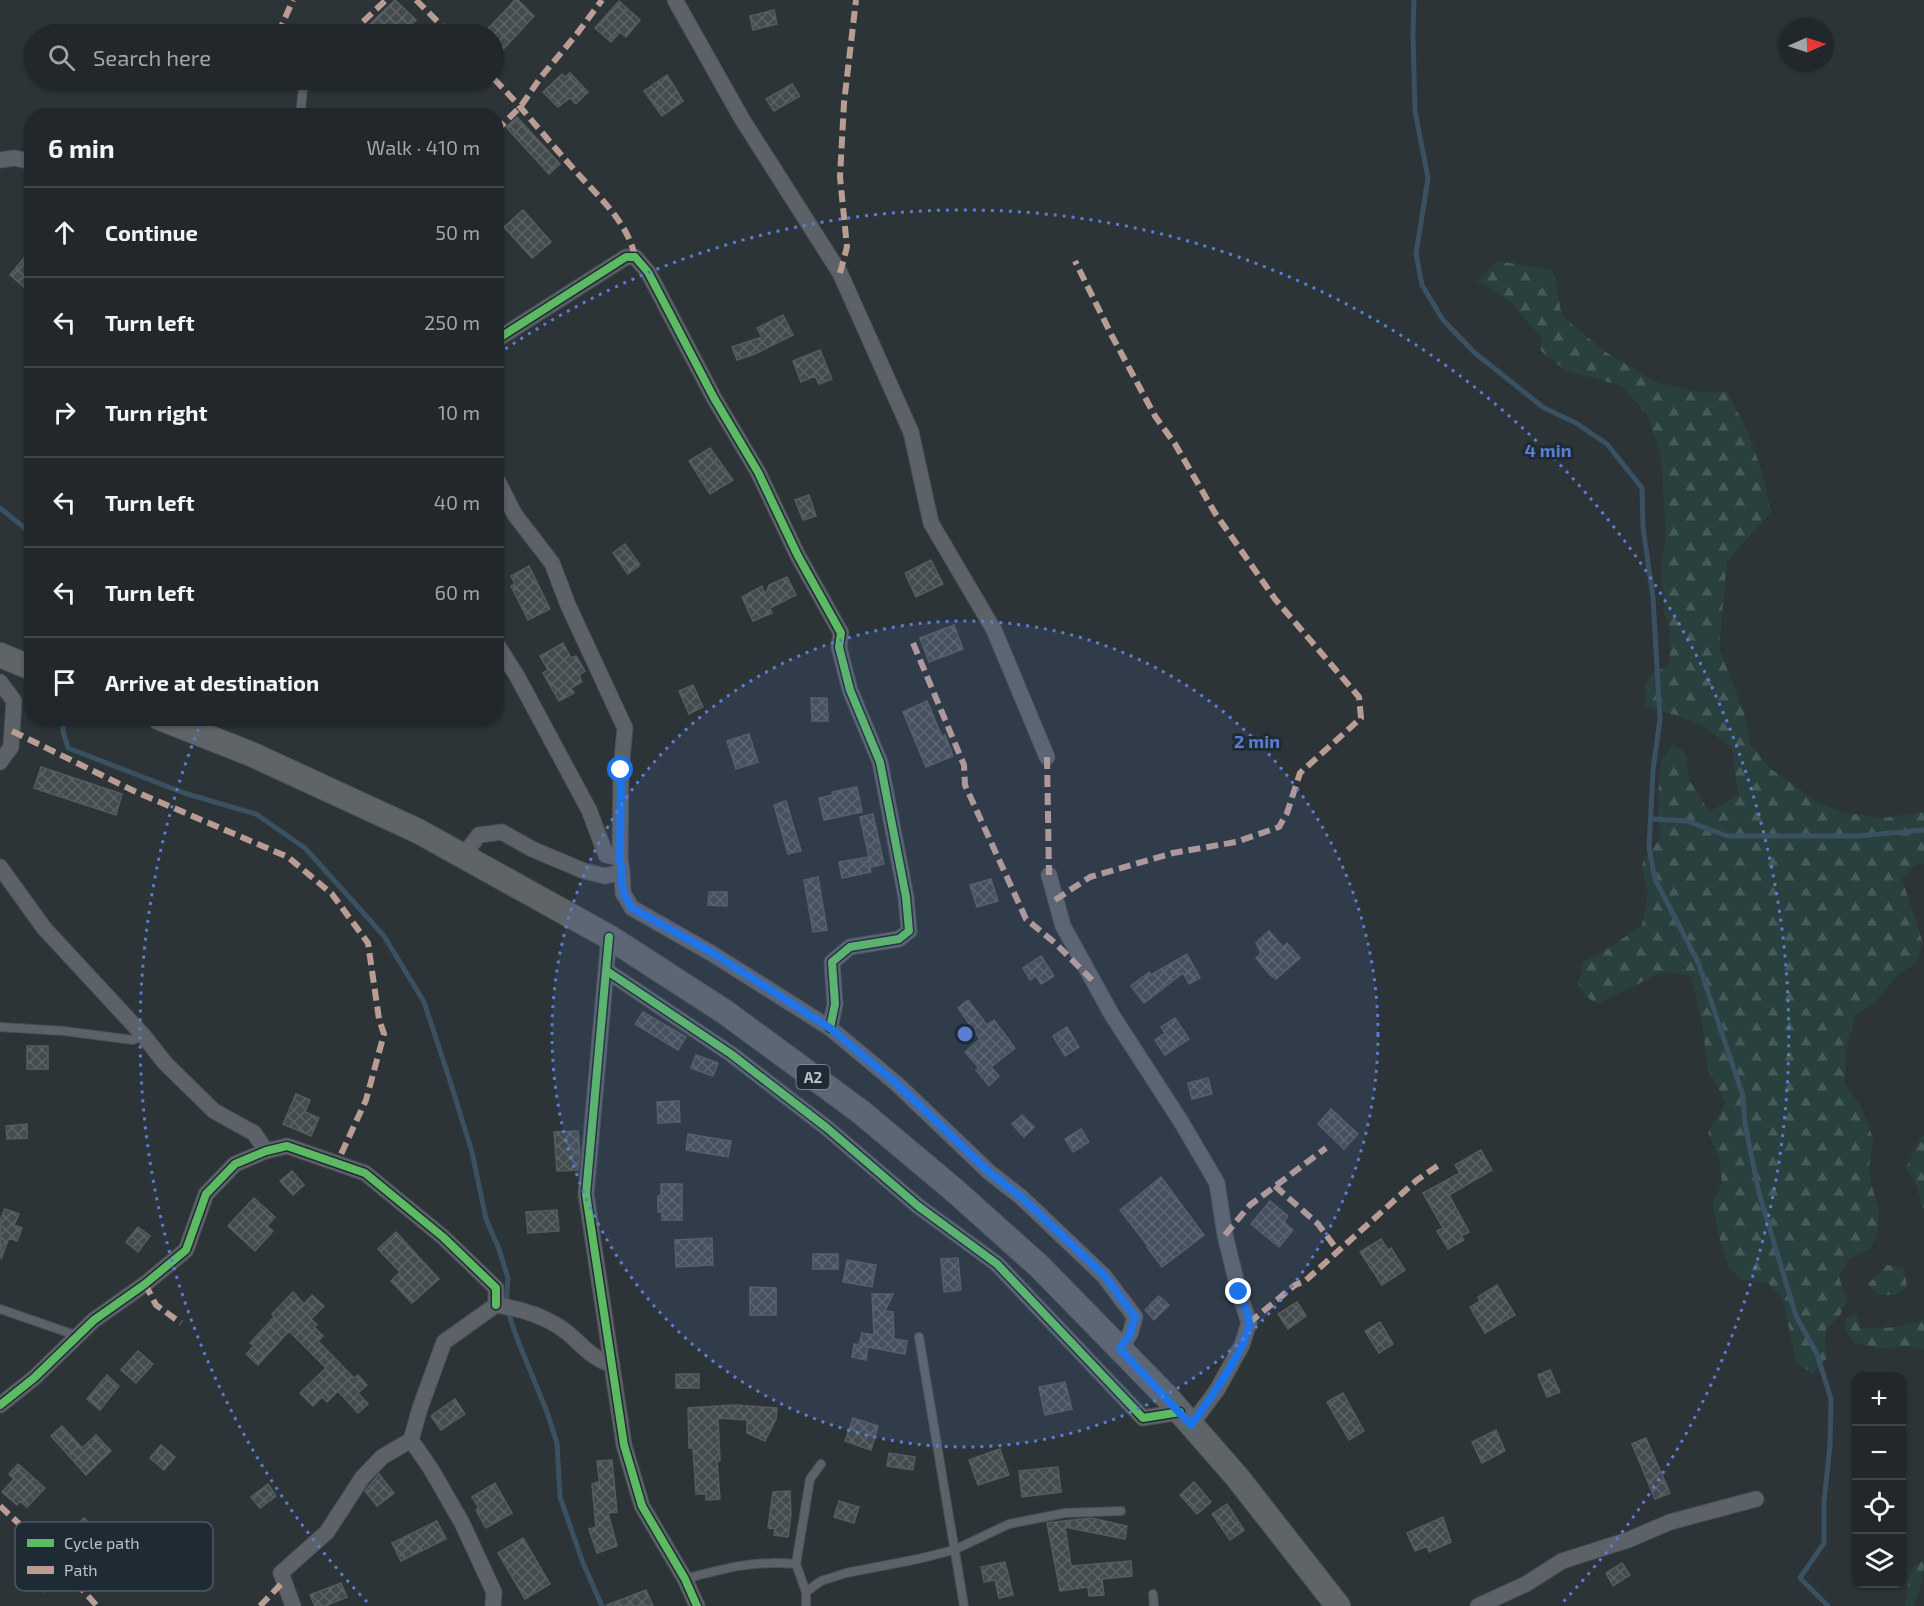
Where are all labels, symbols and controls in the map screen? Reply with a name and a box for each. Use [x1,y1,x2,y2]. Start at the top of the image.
north arrow [1780,18,1834,72]
search box [24,24,504,90]
icon: search [45,41,78,74]
text: Search here [93,44,211,70]
text: 6 min [48,132,115,163]
text: Walk · 410 m [366,135,480,159]
icon: ahead [48,216,81,249]
text: Continue [105,219,198,245]
text: 50 m [435,220,480,244]
icon: left [48,306,81,339]
text: Turn left [105,309,194,335]
text: 250 m [424,310,480,334]
icon: right [48,396,81,429]
text: Turn right [105,399,207,425]
text: 10 m [438,400,480,424]
text: 4 min [1525,439,1572,461]
icon: left [48,486,81,519]
text: Turn left [105,489,194,515]
text: 40 m [434,490,480,514]
icon: left [48,576,81,609]
text: Turn left [105,579,194,605]
text: 60 m [435,580,480,604]
icon: arrive [48,666,81,699]
text: Arrive at destination [105,669,319,695]
text: 2 min [1234,730,1280,752]
route start [607,756,633,782]
centre of rings [955,1024,975,1044]
road number: A2 [796,1065,830,1089]
route end [1225,1278,1251,1304]
map controls [1852,1372,1906,1588]
button: + [1852,1372,1906,1426]
button: − [1852,1426,1906,1480]
button: locate [1852,1480,1906,1534]
legend [15,1522,213,1591]
text: Cycle path [64,1533,140,1552]
button: layers [1852,1534,1906,1588]
text: Path [64,1560,98,1579]

